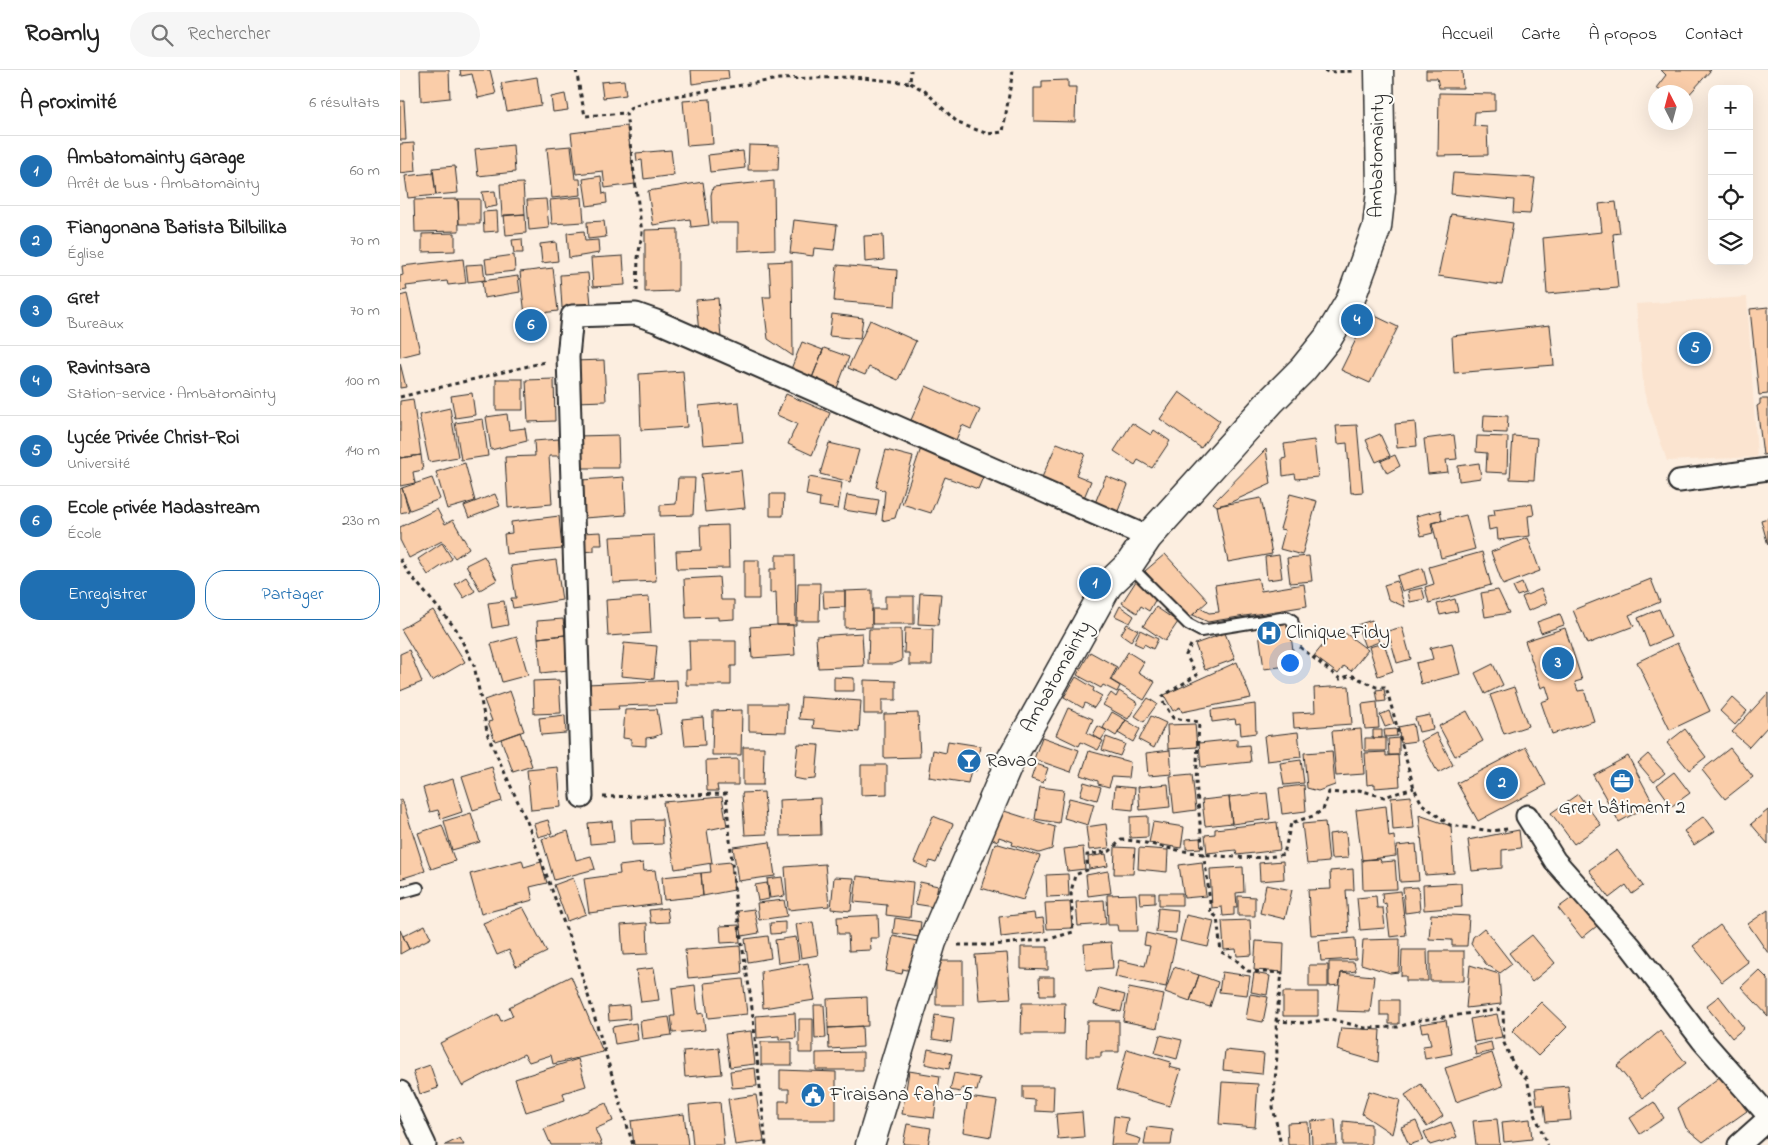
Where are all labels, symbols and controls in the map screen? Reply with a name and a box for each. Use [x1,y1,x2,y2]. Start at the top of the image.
search box [130,12,480,57]
text: Roamly [25,17,100,52]
icon: search [148,21,176,49]
text: Rechercher [188,21,270,48]
text: Accueil [1441,22,1493,48]
text: Carte [1521,22,1560,48]
text: À propos [1588,22,1657,48]
text: Contact [1685,22,1743,48]
north arrow [1648,85,1693,130]
map controls [1708,85,1753,265]
button: + [1708,85,1753,130]
text: À proximité [20,88,117,118]
text: 6 résultats [309,91,380,115]
street label: Ambatomainty [1362,94,1394,218]
button: − [1708,130,1753,175]
text: Ambatomainty Garage [67,145,245,172]
text: 1 [33,159,39,183]
text: 60 m [350,159,380,183]
text: Arrêt de bus · Ambatomainty [67,172,260,196]
button: locate [1708,175,1753,220]
text: Fiangonana Batista Bilbilika [67,215,287,242]
button: layers [1708,220,1753,265]
text: 2 [32,229,40,253]
text: 70 m [350,229,380,253]
text: Église [67,242,104,266]
text: Gret [67,285,100,312]
text: 3 [33,299,39,323]
text: 70 m [350,299,380,323]
pin: 4 [1341,301,1373,339]
pin: 6 [515,306,547,344]
text: Bureaux [67,312,124,336]
pin: 5 [1679,329,1711,367]
text: Ravintsara [67,355,150,382]
text: 4 [33,369,39,393]
text: 100 m [345,369,380,393]
text: Station-service · Ambatomainty [67,382,276,406]
text: Lycée Privée Christ-Roi [67,425,239,452]
text: 5 [31,439,41,463]
text: 140 m [345,439,380,463]
text: Université [67,452,130,476]
text: Ecole privée Madastream [67,495,260,522]
text: 6 [32,509,40,533]
text: 230 m [342,509,380,533]
text: École [67,522,102,546]
pin: 1 [1079,564,1111,602]
button: Enregistrer [20,570,195,620]
button: Partager [205,570,380,620]
street label: Ambatomainty [1014,616,1100,738]
place label: Clinique Fidy [1286,619,1390,648]
hospital icon: Clinique Fidy [1256,620,1282,646]
pin: 3 [1542,644,1574,682]
your location [1277,650,1303,676]
place label: Ravao [986,747,1037,776]
bar icon: Ravao [956,748,982,774]
pin: 2 [1486,764,1518,802]
office icon: Gret bâtiment 2 [1609,768,1635,794]
place label: Gret bâtiment 2 [1558,794,1686,823]
place label: Firaisana faha-5 [829,1081,973,1110]
public building icon: Firaisana faha-5 [800,1082,826,1108]

